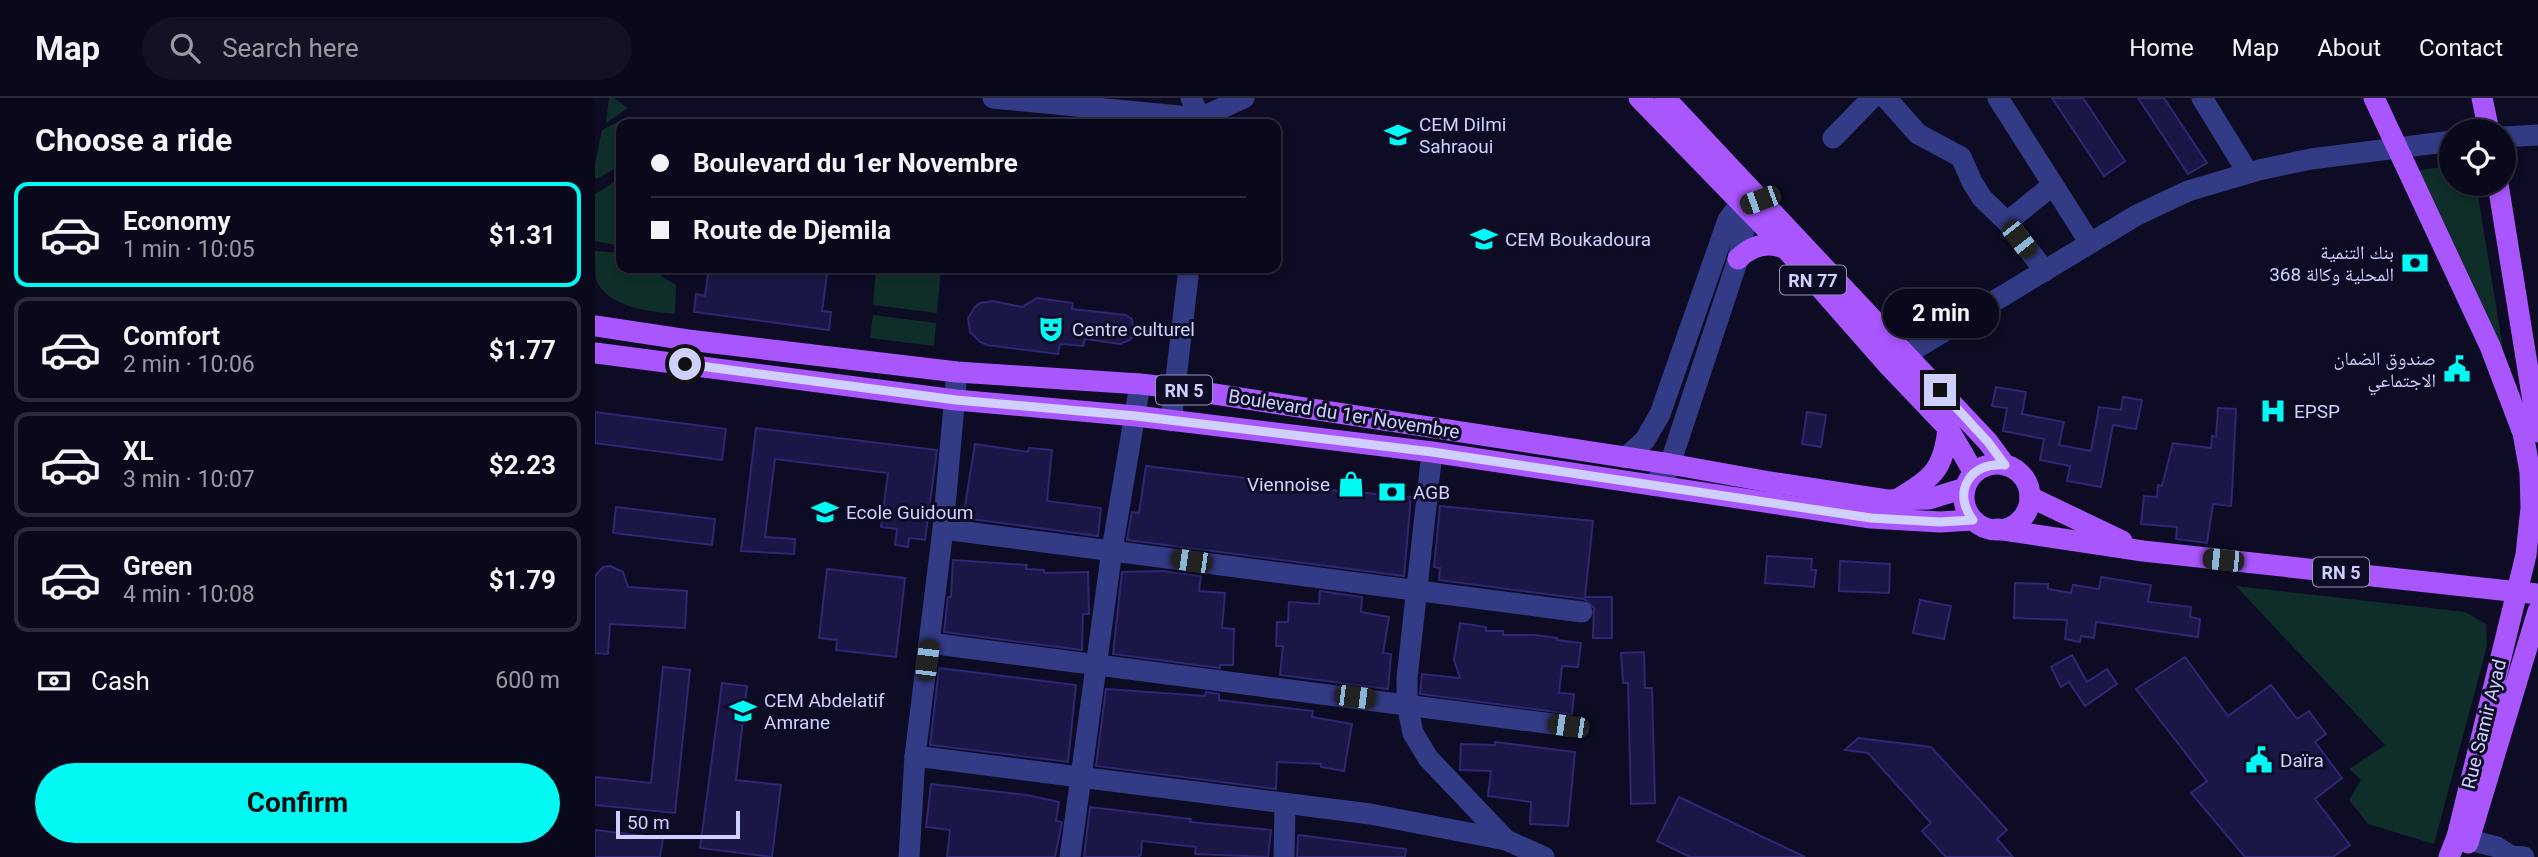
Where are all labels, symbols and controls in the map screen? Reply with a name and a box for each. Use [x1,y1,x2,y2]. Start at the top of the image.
search box [142,17,632,80]
text: Map [35,29,100,68]
icon: search [166,29,204,67]
text: Search here [222,33,359,63]
text: Home [2129,34,2194,62]
text: Map [2232,34,2279,62]
text: About [2317,34,2381,62]
text: Contact [2419,34,2503,62]
place label: CEM Dilmi Sahraoui [1419,113,1506,158]
map controls [2439,119,2516,196]
button: locate [2439,119,2516,196]
school or university icon: CEM Dilmi Sahraoui [1383,120,1413,150]
text: Choose a ride [35,121,232,159]
text: Boulevard du 1er Novembre [693,148,1018,178]
car [1737,183,1784,217]
icon: car [39,203,102,266]
text: Economy [123,206,230,236]
text: Route de Djemila [693,215,891,245]
car [1998,216,2041,262]
text: $1.31 [489,220,556,250]
school or university icon: CEM Boukadoura [1469,224,1499,254]
place label: CEM Boukadoura [1505,228,1651,251]
text: 1 min · 10:05 [123,236,255,263]
place label: بنك التنمية المحلية وكالة 368 [2269,241,2394,286]
bank icon: بنك التنمية المحلية وكالة 368 [2400,248,2430,278]
road number: RN 77 [1780,266,1846,294]
callout: 2 min [1882,288,1998,338]
text: 2 min [1912,300,1970,327]
theatre icon: Centre culturel [1036,314,1066,344]
icon: car [39,318,102,381]
place label: Centre culturel [1072,318,1195,341]
text: Comfort [123,321,220,351]
text: $1.77 [489,335,556,365]
place label: صندوق الضمان الاجتماعي [2333,347,2436,395]
route start [669,348,701,380]
text: 2 min · 10:06 [123,351,255,378]
public building icon: صندوق الضمان الاجتماعي [2442,354,2472,384]
route end [1924,374,1956,406]
road number: RN 5 [1156,376,1212,404]
street label: Boulevard du 1er Novembre [1227,384,1461,444]
hospital icon: EPSP [2258,396,2288,426]
place label: EPSP [2294,400,2340,423]
icon: car [39,433,102,496]
text: XL [123,436,154,466]
text: $2.23 [489,450,556,480]
text: 3 min · 10:07 [123,466,255,493]
shop icon: Viennoise [1336,469,1366,499]
place label: Viennoise [1247,473,1330,496]
bank icon: AGB [1377,477,1407,507]
place label: AGB [1413,481,1450,504]
school or university icon: Ecole Guidoum [810,497,840,527]
place label: Ecole Guidoum [846,501,974,524]
car [2202,547,2245,573]
icon: car [39,548,102,611]
car [1169,548,1214,574]
text: Green [123,551,193,581]
road number: RN 5 [2313,558,2369,586]
text: $1.79 [489,565,556,595]
text: 4 min · 10:08 [123,581,255,608]
car [915,638,940,682]
street label: Rue Samir Ayad [2457,657,2511,791]
icon: cash [35,662,73,700]
text: Cash [91,666,150,696]
text: 600 m [495,667,560,694]
car [1333,684,1378,710]
place label: CEM Abdelatif Amrane [764,689,885,734]
school or university icon: CEM Abdelatif Amrane [728,696,758,726]
car [1546,713,1591,739]
public building icon: Daïra [2244,745,2274,775]
place label: Daïra [2280,749,2324,772]
button: Confirm [35,763,560,843]
scale bar [616,808,740,840]
text: 50 m [627,811,670,834]

